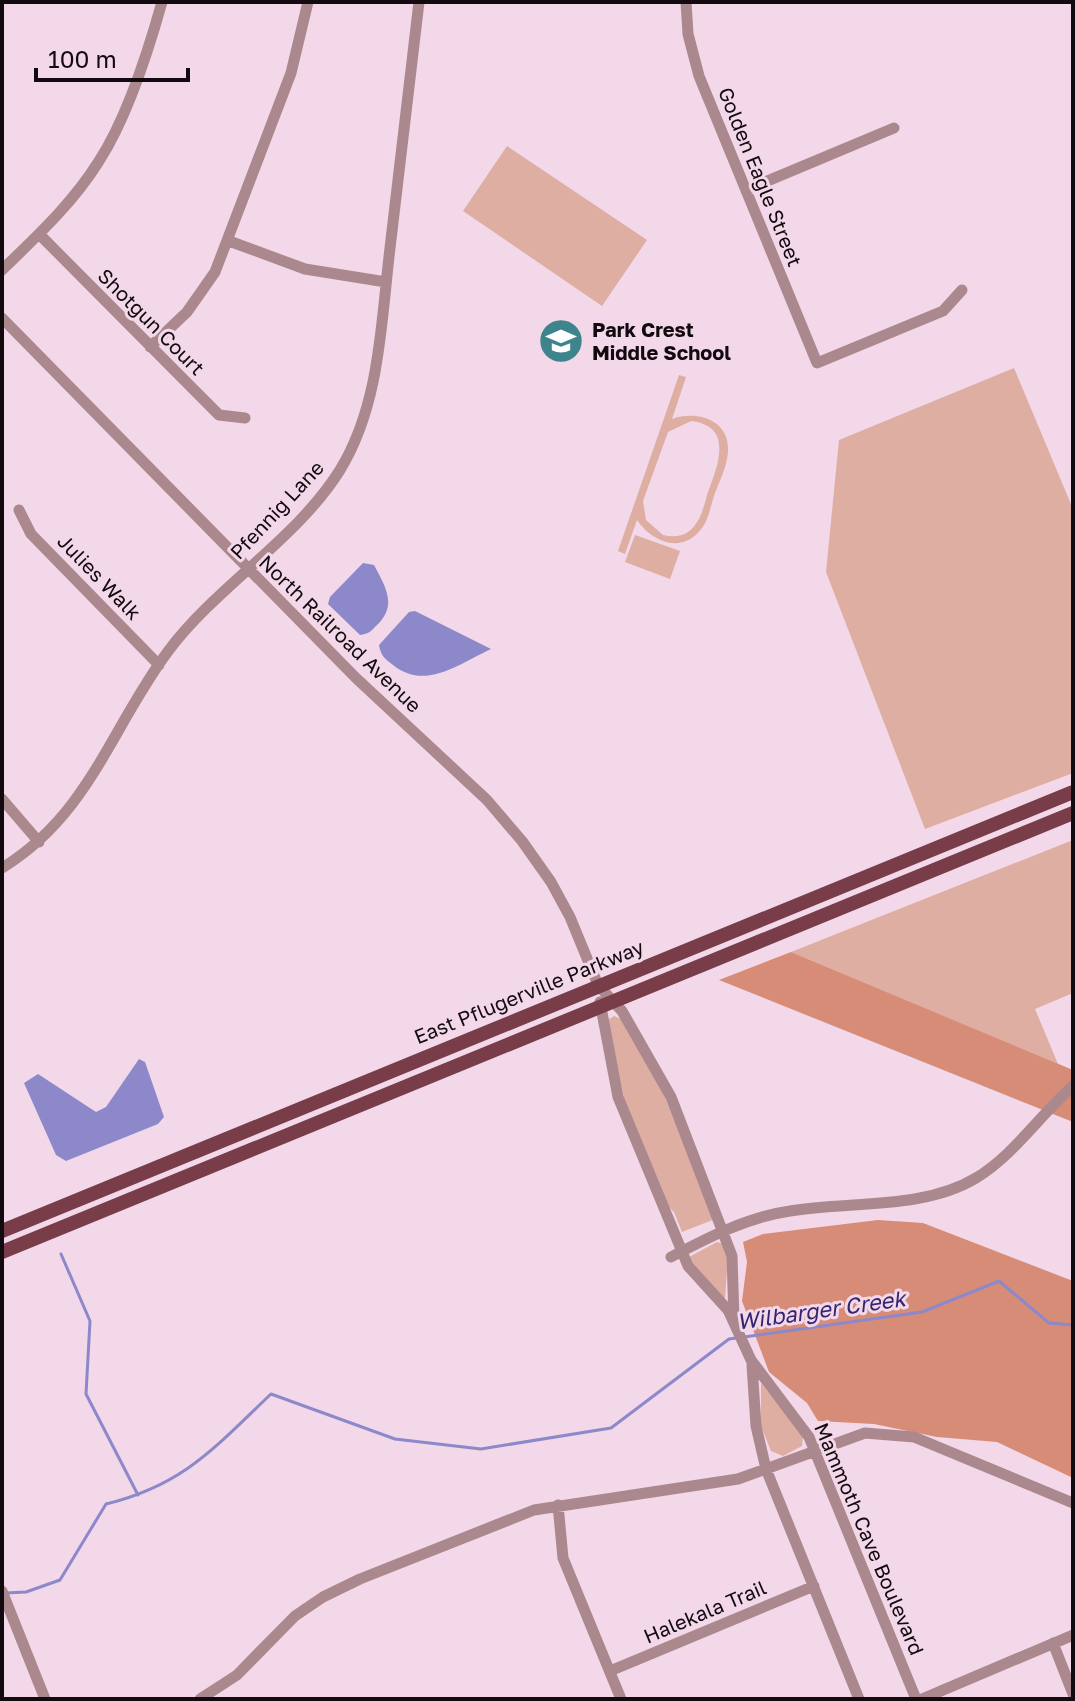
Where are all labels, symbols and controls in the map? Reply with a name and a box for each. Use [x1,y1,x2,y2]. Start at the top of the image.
scale bar [36,32,188,82]
text: 100 m [48,44,117,73]
street label: Golden Eagle Street [714,84,808,270]
street label: Shotgun Court [93,263,210,380]
school or university icon: Park Crest Middle School [537,317,585,365]
place label: Park Crest Middle School [592,317,731,364]
street label: Pfennig Lane [225,455,328,564]
street label: Julies Walk [53,529,146,624]
street label: North Railroad Avenue [255,550,427,717]
street label: East Pflugerville Parkway [410,934,647,1048]
water label: Wilbarger Creek [735,1284,910,1335]
street label: Mammoth Cave Boulevard [810,1419,930,1658]
street label: Halekala Trail [640,1575,769,1648]

